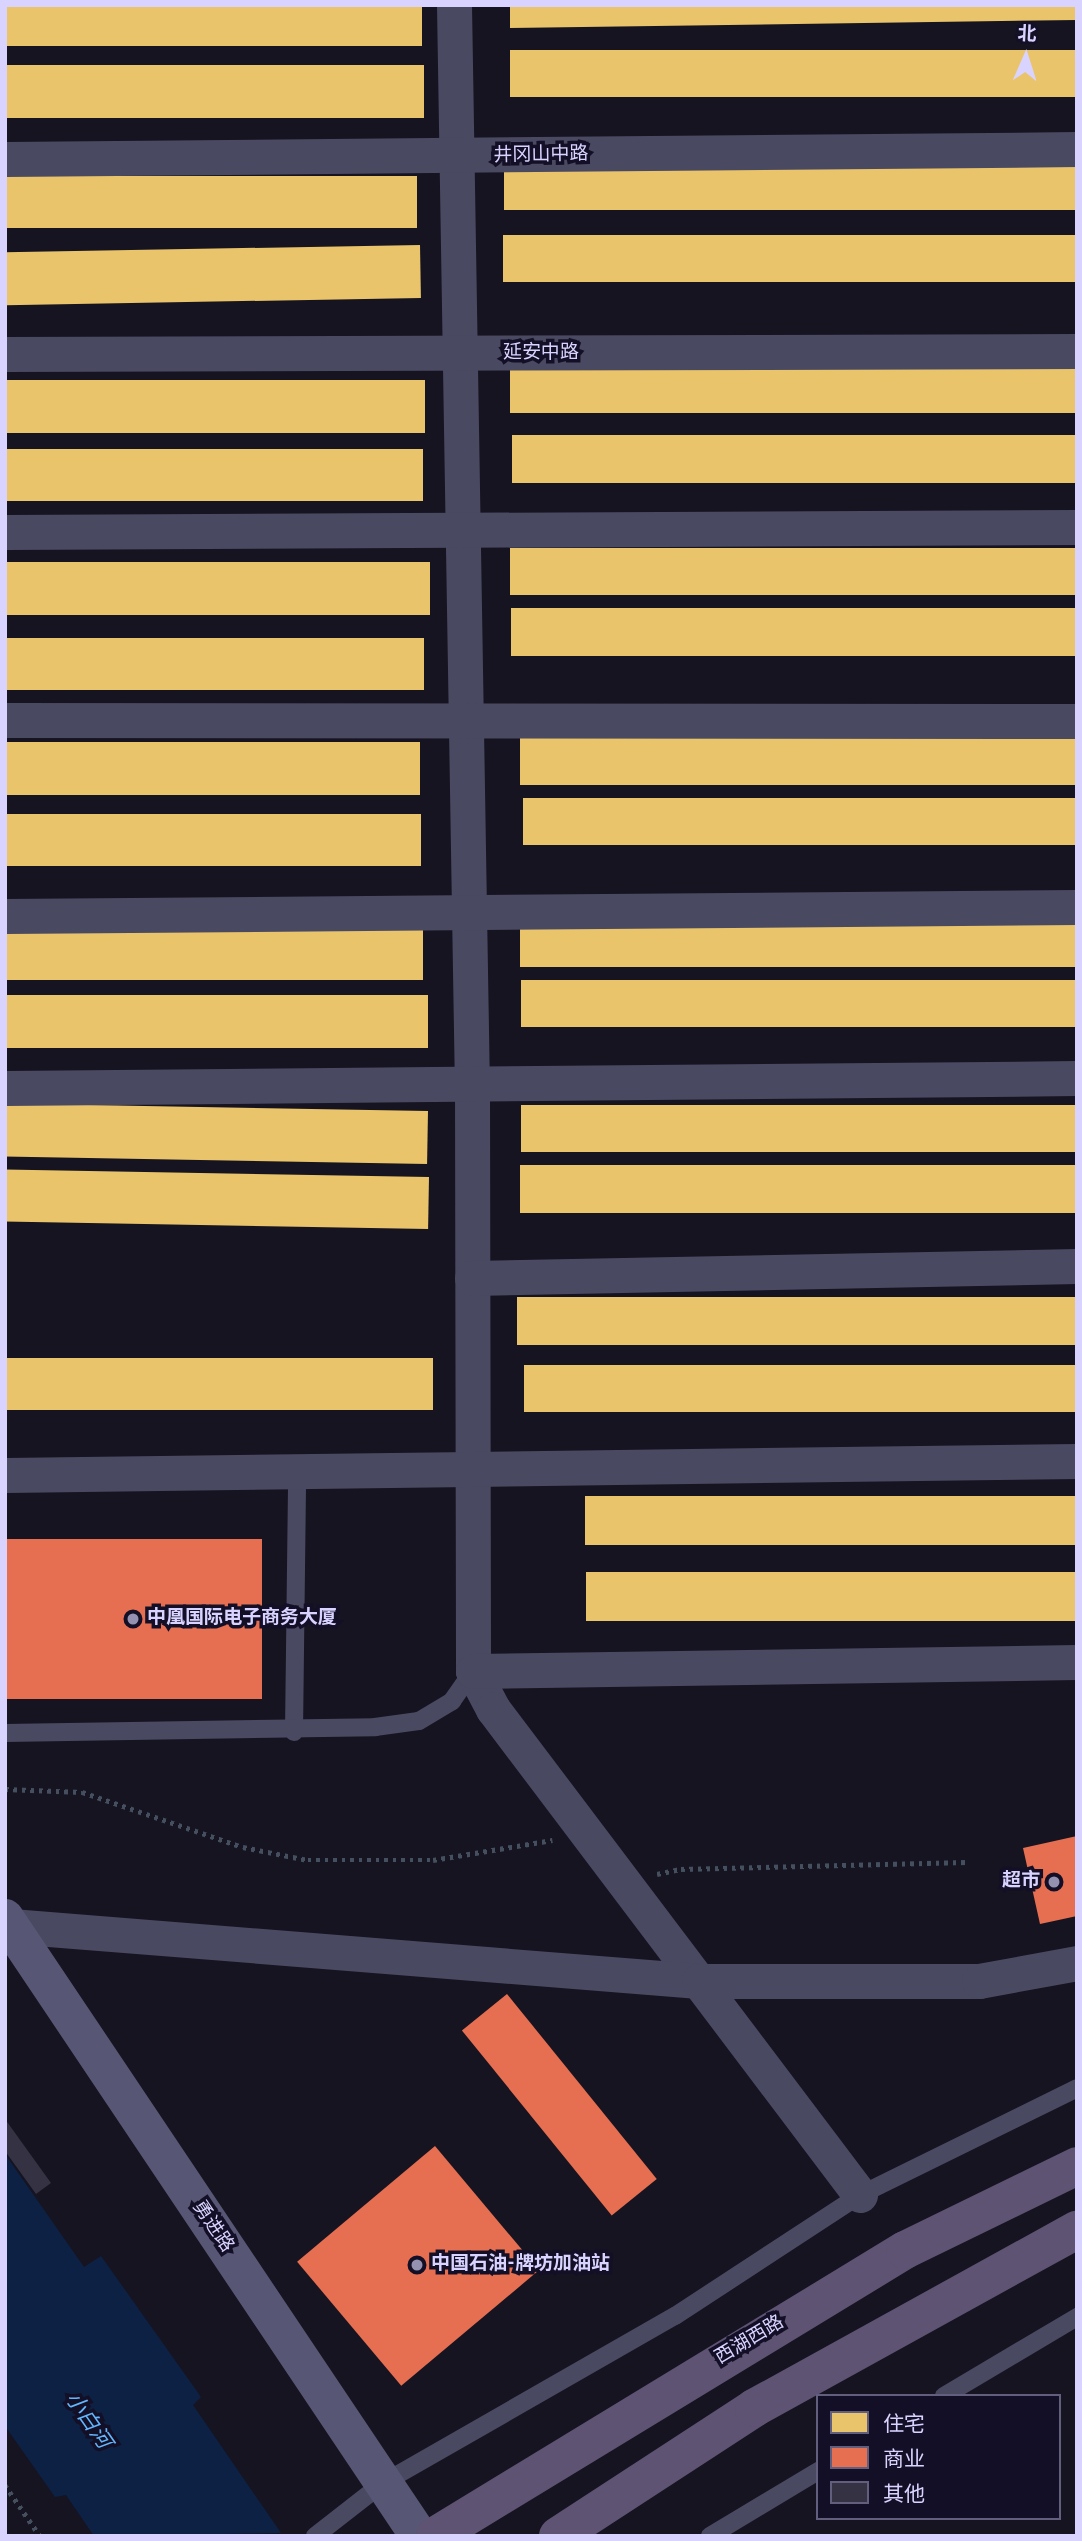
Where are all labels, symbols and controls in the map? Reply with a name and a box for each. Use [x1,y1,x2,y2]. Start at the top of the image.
north arrow [991,21,1061,91]
text: 北 [1017,23,1037,48]
street label: 井冈山中路 [493,144,589,168]
street label: 延安中路 [503,343,579,365]
place label: 中凰国际电子商务大厦 [147,1608,337,1630]
marker: 中凰国际电子商务大厦 [125,1611,141,1627]
place label: 超市 [1002,1871,1040,1893]
marker: 超市 [1046,1874,1062,1890]
street label: 勇进路 [187,2197,237,2257]
place label: 中国石油-牌坊加油站 [431,2254,610,2276]
marker: 中国石油-牌坊加油站 [409,2257,425,2273]
street label: 西湖西路 [712,2312,788,2370]
water label: 小白河 [59,2388,115,2454]
legend [816,2394,1061,2520]
text: 住宅 [883,2412,925,2439]
text: 商业 [883,2447,925,2474]
text: 其他 [883,2482,925,2509]

